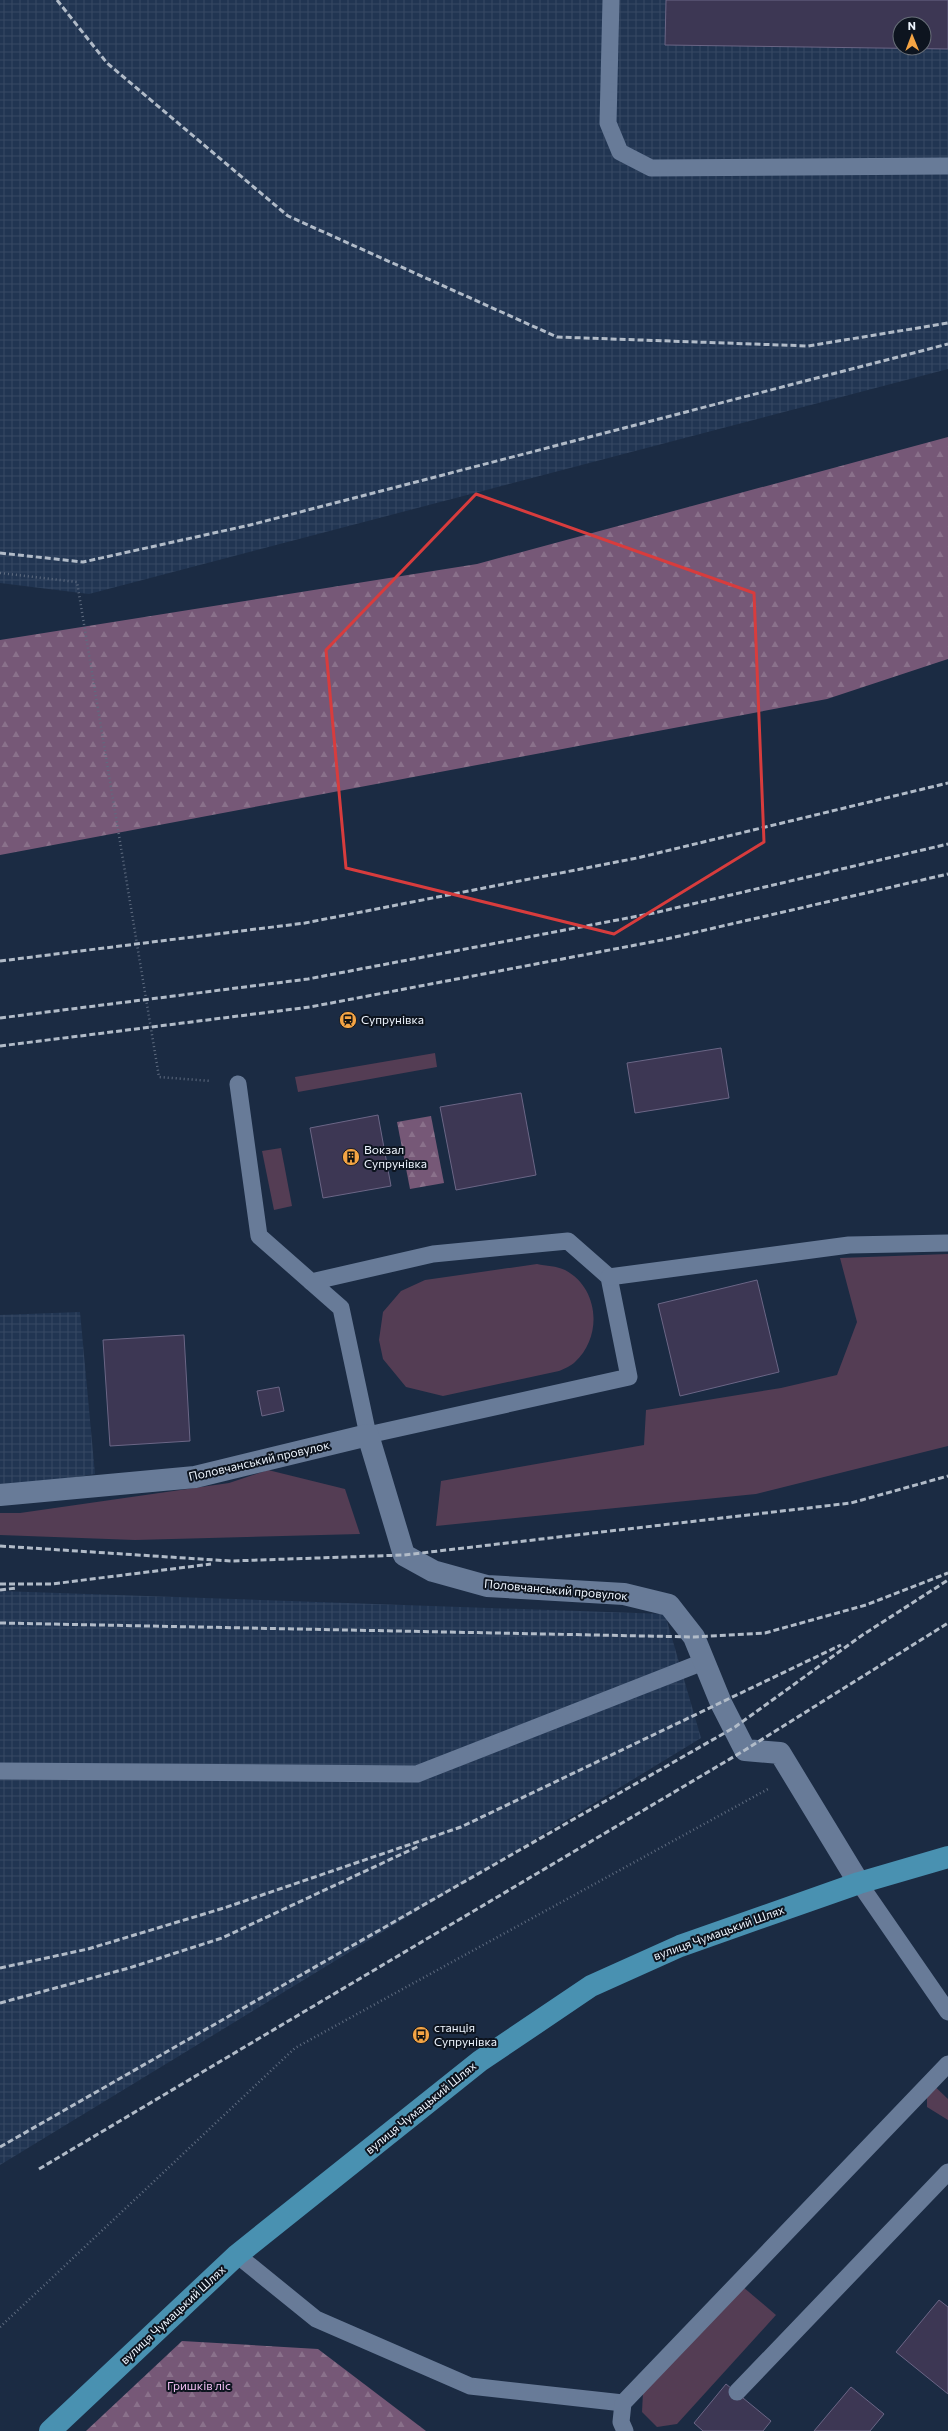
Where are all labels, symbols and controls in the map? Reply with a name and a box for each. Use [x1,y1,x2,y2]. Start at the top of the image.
north arrow [892,16,932,56]
text: N [908,19,916,32]
station icon: Супрунівка [338,1010,358,1030]
place label: Супрунівка [361,1012,424,1026]
place label: Вокзал Супрунівка [364,1142,427,1170]
building icon: Вокзал Супрунівка [341,1147,361,1167]
street label: Половчанський провулок [187,1437,331,1483]
street label: Половчанський провулок [484,1576,629,1602]
street label: вулиця Чумацький Шлях [651,1902,787,1962]
place label: станція Супрунівка [434,2020,497,2048]
bus stop icon: станція Супрунівка [411,2025,431,2045]
street label: вулиця Чумацький Шлях [362,2058,479,2156]
street label: вулиця Чумацький Шлях [117,2262,228,2367]
park label: Гришків ліс [167,2378,231,2392]

